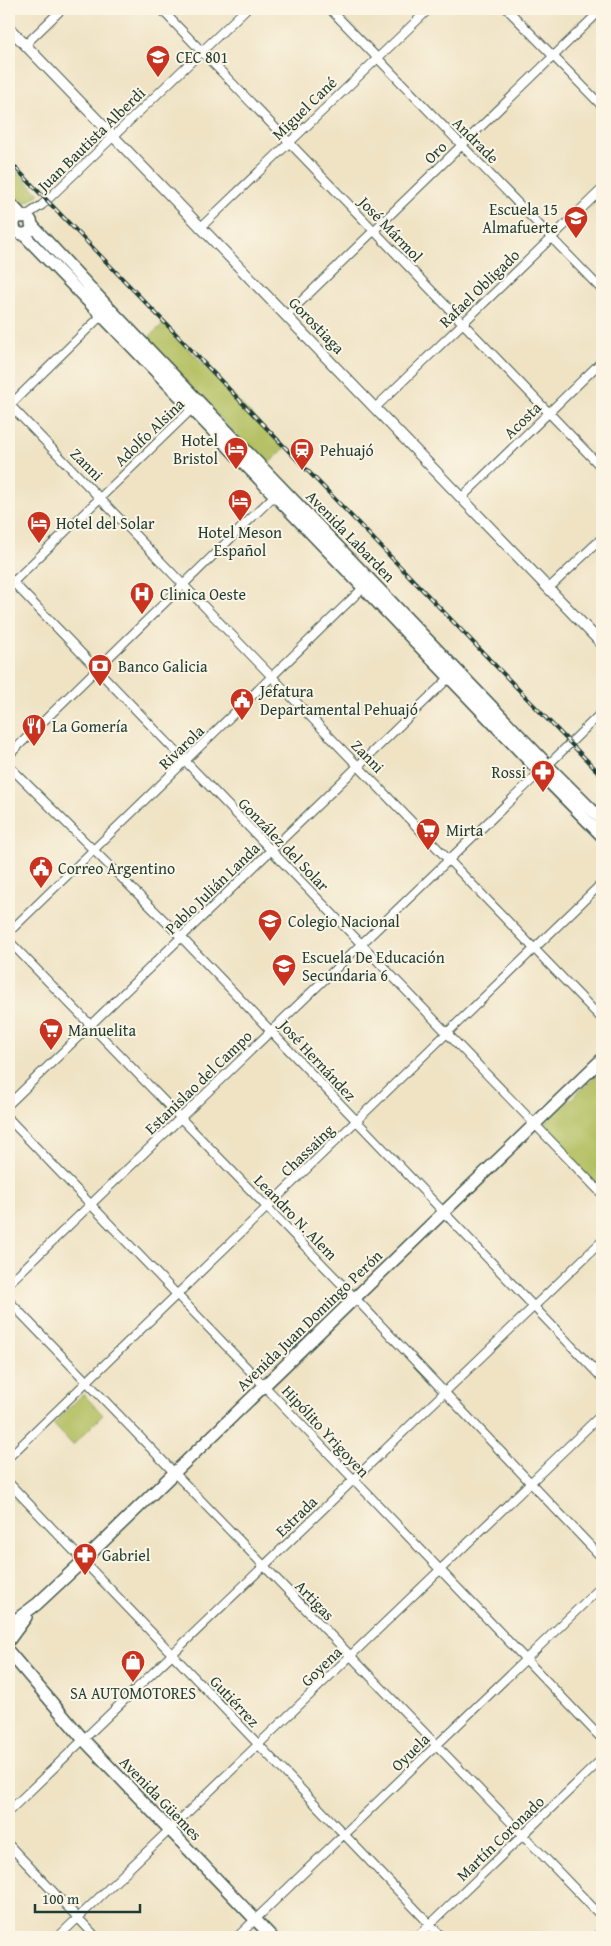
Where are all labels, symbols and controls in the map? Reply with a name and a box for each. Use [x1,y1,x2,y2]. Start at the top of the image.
school or university icon: CEC 801 [145,44,171,78]
place label: CEC 801 [176,45,228,69]
street label: Miguel Cané [266,71,342,145]
street label: Juan Bautista Alberdi [30,81,151,198]
street label: Andrade [447,111,505,169]
street label: Oro [418,135,452,169]
street label: José Mármol [352,189,429,268]
place label: Escuela 15 Almafuerte [482,197,558,239]
school or university icon: Escuela 15 Almafuerte [563,205,589,239]
street label: Rafael Obligado [433,243,525,333]
street label: Gorostiaga [283,291,351,359]
street label: Adolfo Alsina [109,392,190,472]
street label: Acosta [498,396,547,444]
place label: Hotel Bristol [173,428,219,470]
hotel icon: Hotel Bristol [223,436,249,470]
station icon: Pehuajó [289,437,315,471]
place label: Pehuajó [320,438,374,462]
street label: Zanni [65,442,109,486]
street label: Avenida Labarden [301,485,401,587]
hotel icon: Hotel Meson Español [227,488,253,522]
hotel icon: Hotel del Solar [26,510,52,544]
place label: Hotel del Solar [56,511,155,535]
place label: Hotel Meson Español [198,520,282,562]
hospital icon: Clinica Oeste [129,581,155,615]
place label: Clinica Oeste [160,582,246,606]
bank icon: Banco Galicia [87,653,113,687]
place label: Banco Galicia [118,654,208,678]
place label: Jefatura Departamental Pehuajó [258,679,418,721]
public building icon: Jefatura Departamental Pehuajó [229,687,255,721]
restaurant icon: La Gomería [21,713,47,747]
place label: La Gomería [52,714,128,738]
street label: Rivarola [153,719,210,775]
street label: Zanni [346,734,390,779]
pharmacy icon: Rossi [530,759,556,793]
place label: Rossi [491,760,527,784]
street label: González del Solar [233,792,335,897]
supermarket icon: Mirta [415,817,441,851]
place label: Mirta [446,818,484,842]
street label: Pablo Julián Landa [159,836,265,940]
public building icon: Correo Argentino [28,855,54,889]
place label: Correo Argentino [58,856,175,880]
school or university icon: Colegio Nacional [257,908,283,942]
place label: Colegio Nacional [288,909,400,933]
place label: Escuela De Educación Secundaria 6 [302,945,445,987]
school or university icon: Escuela De Educación Secundaria 6 [271,953,297,987]
street label: José Hernández [272,1012,362,1106]
supermarket icon: Manuelita [38,1017,64,1051]
place label: Manuelita [68,1018,136,1042]
street label: Estanislao del Campo [139,1024,257,1140]
street label: Chassaing [275,1118,339,1182]
street label: Leandro N. Alem [249,1169,343,1265]
street label: Avenida Juan Domingo Perón [231,1244,387,1396]
street label: Hipólito Yrigoyen [277,1379,375,1483]
street label: Estrada [270,1490,323,1542]
pharmacy icon: Gabriel [72,1542,98,1576]
place label: Gabriel [102,1543,151,1567]
street label: Artigas [290,1574,340,1626]
street label: Goyena [295,1640,347,1692]
shop icon: SA AUTOMOTORES [120,1649,146,1683]
street label: Gutiérrez [205,1670,265,1732]
place label: SA AUTOMOTORES [70,1681,196,1705]
street label: Oyuela [385,1727,435,1777]
street label: Avenida Güemes [114,1750,208,1846]
street label: Martín Coronado [450,1790,550,1886]
scale bar [35,1881,140,1913]
text: 100 m [42,1888,80,1909]

